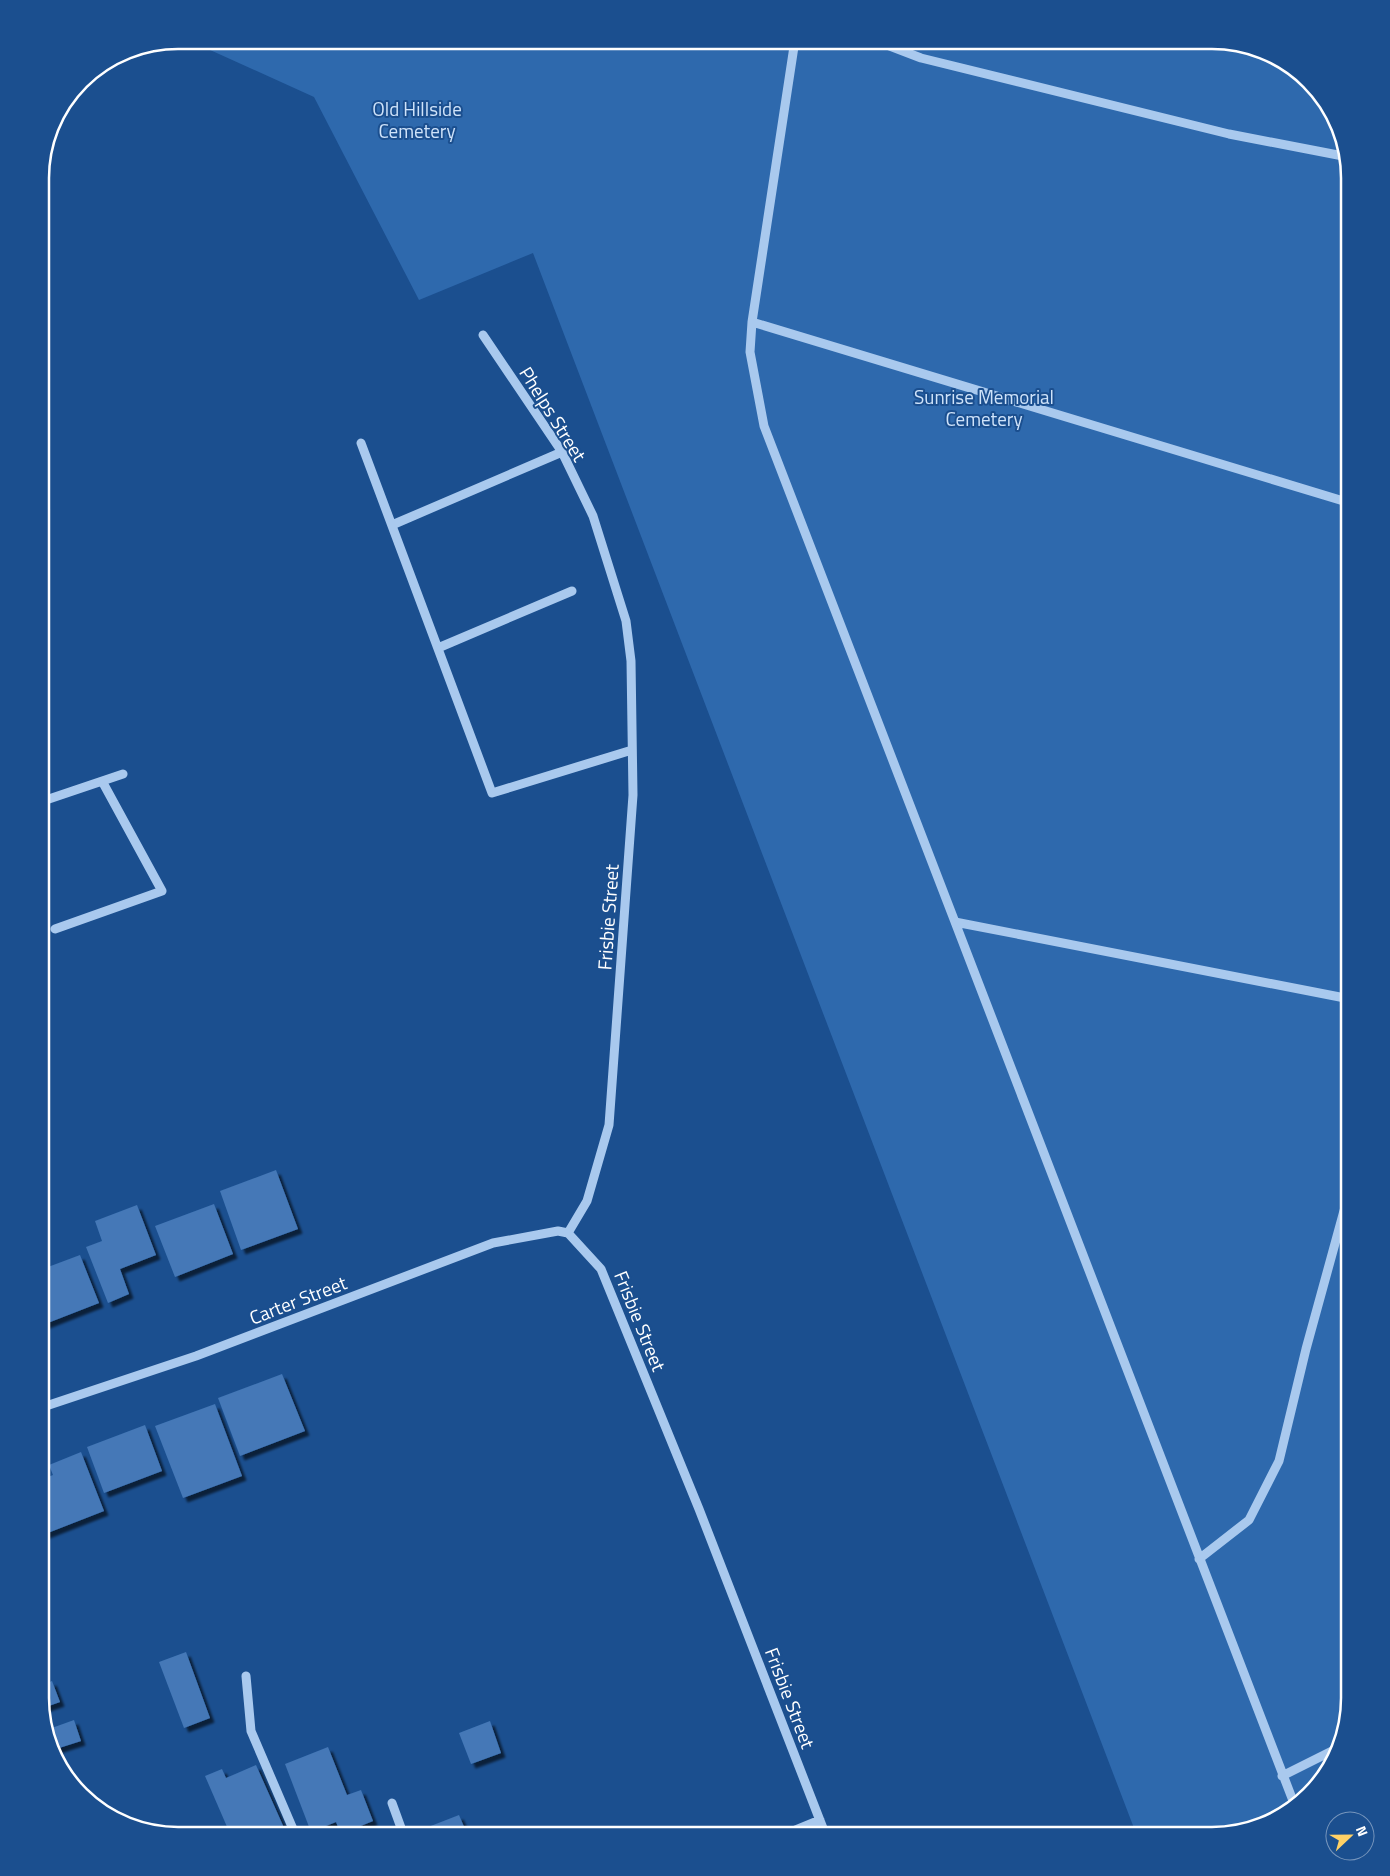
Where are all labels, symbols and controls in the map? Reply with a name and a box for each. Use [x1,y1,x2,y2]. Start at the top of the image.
park label: Old Hillside Cemetery [372,94,462,145]
street label: Phelps Street [513,360,594,467]
park label: Sunrise Memorial Cemetery [914,382,1054,433]
street label: Frisbie Street [589,863,626,971]
street label: Frisbie Street [607,1266,674,1376]
street label: Carter Street [245,1268,351,1331]
street label: Frisbie Street [758,1643,823,1753]
north arrow [1325,1811,1375,1861]
text: N [1351,1823,1374,1839]

